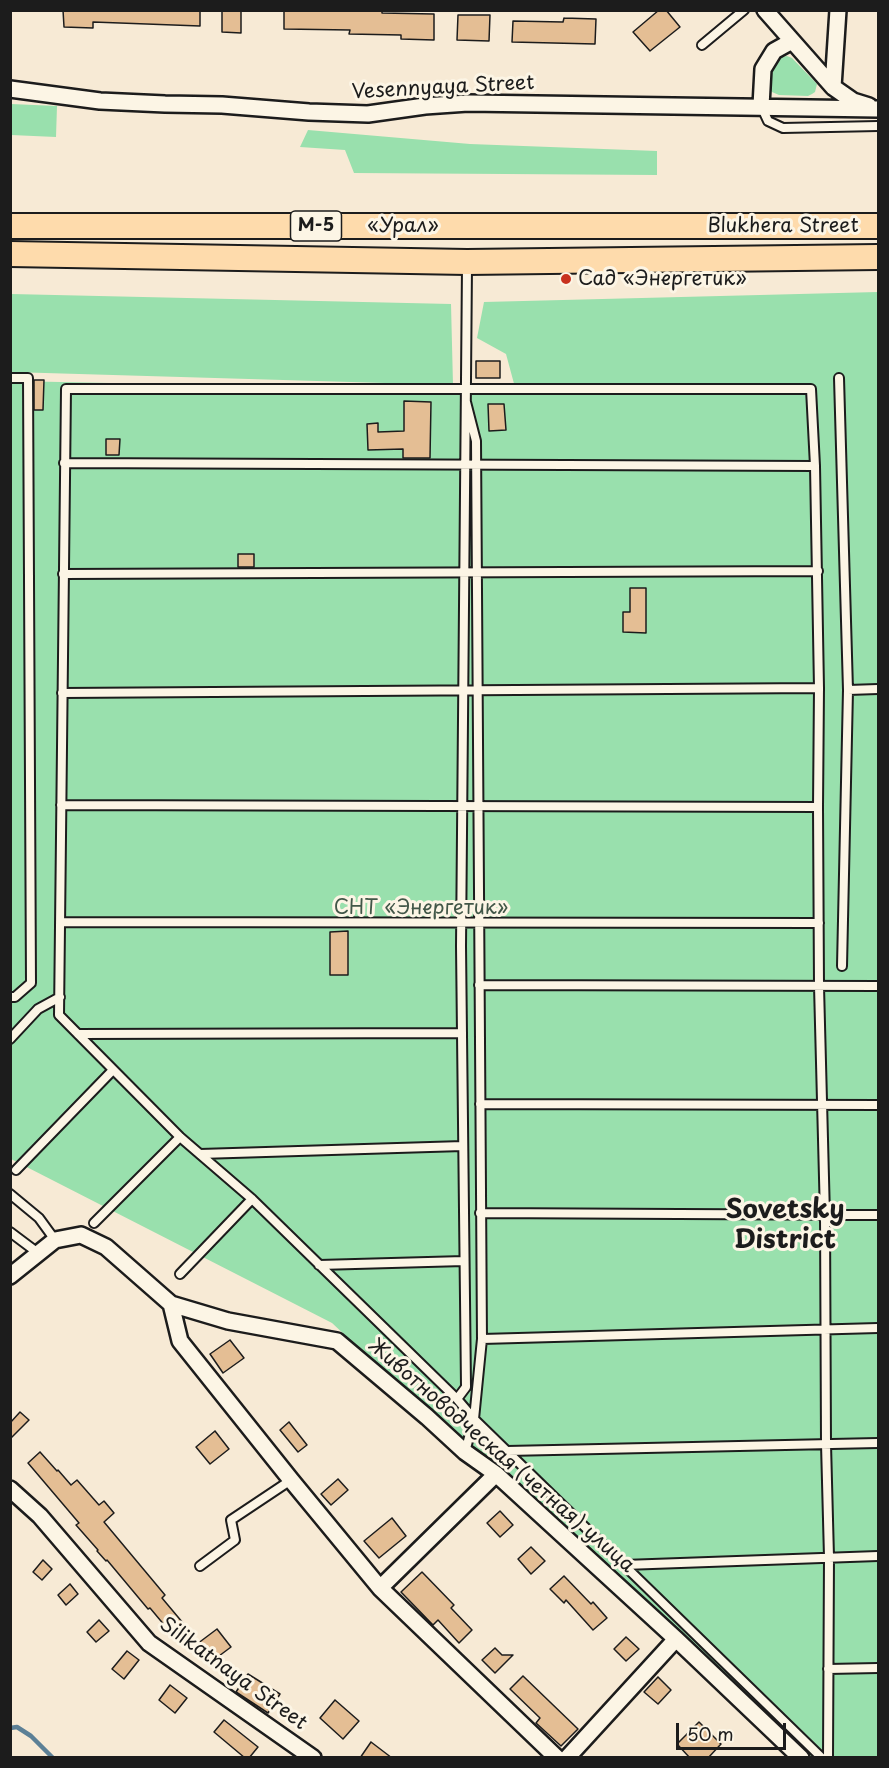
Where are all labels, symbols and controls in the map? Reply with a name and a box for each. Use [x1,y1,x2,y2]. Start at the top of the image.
street label: Vesennyaya Street [351,71,535,105]
road number: М-5 [290,211,342,241]
street label: «Урал» [367,214,439,238]
street label: Blukhera Street [707,214,859,238]
place label: Сад «Энергетик» [578,267,747,291]
marker: Сад «Энергетик» [559,272,573,286]
park label: СНТ «Энергетик» [334,896,508,920]
district label: Sovetsky District [726,1195,844,1256]
street label: Животноводческая (четная) улица [363,1334,639,1578]
street label: Silikatnaya Street [155,1612,311,1736]
scale bar [679,1711,788,1749]
text: 50 m [687,1720,734,1747]

